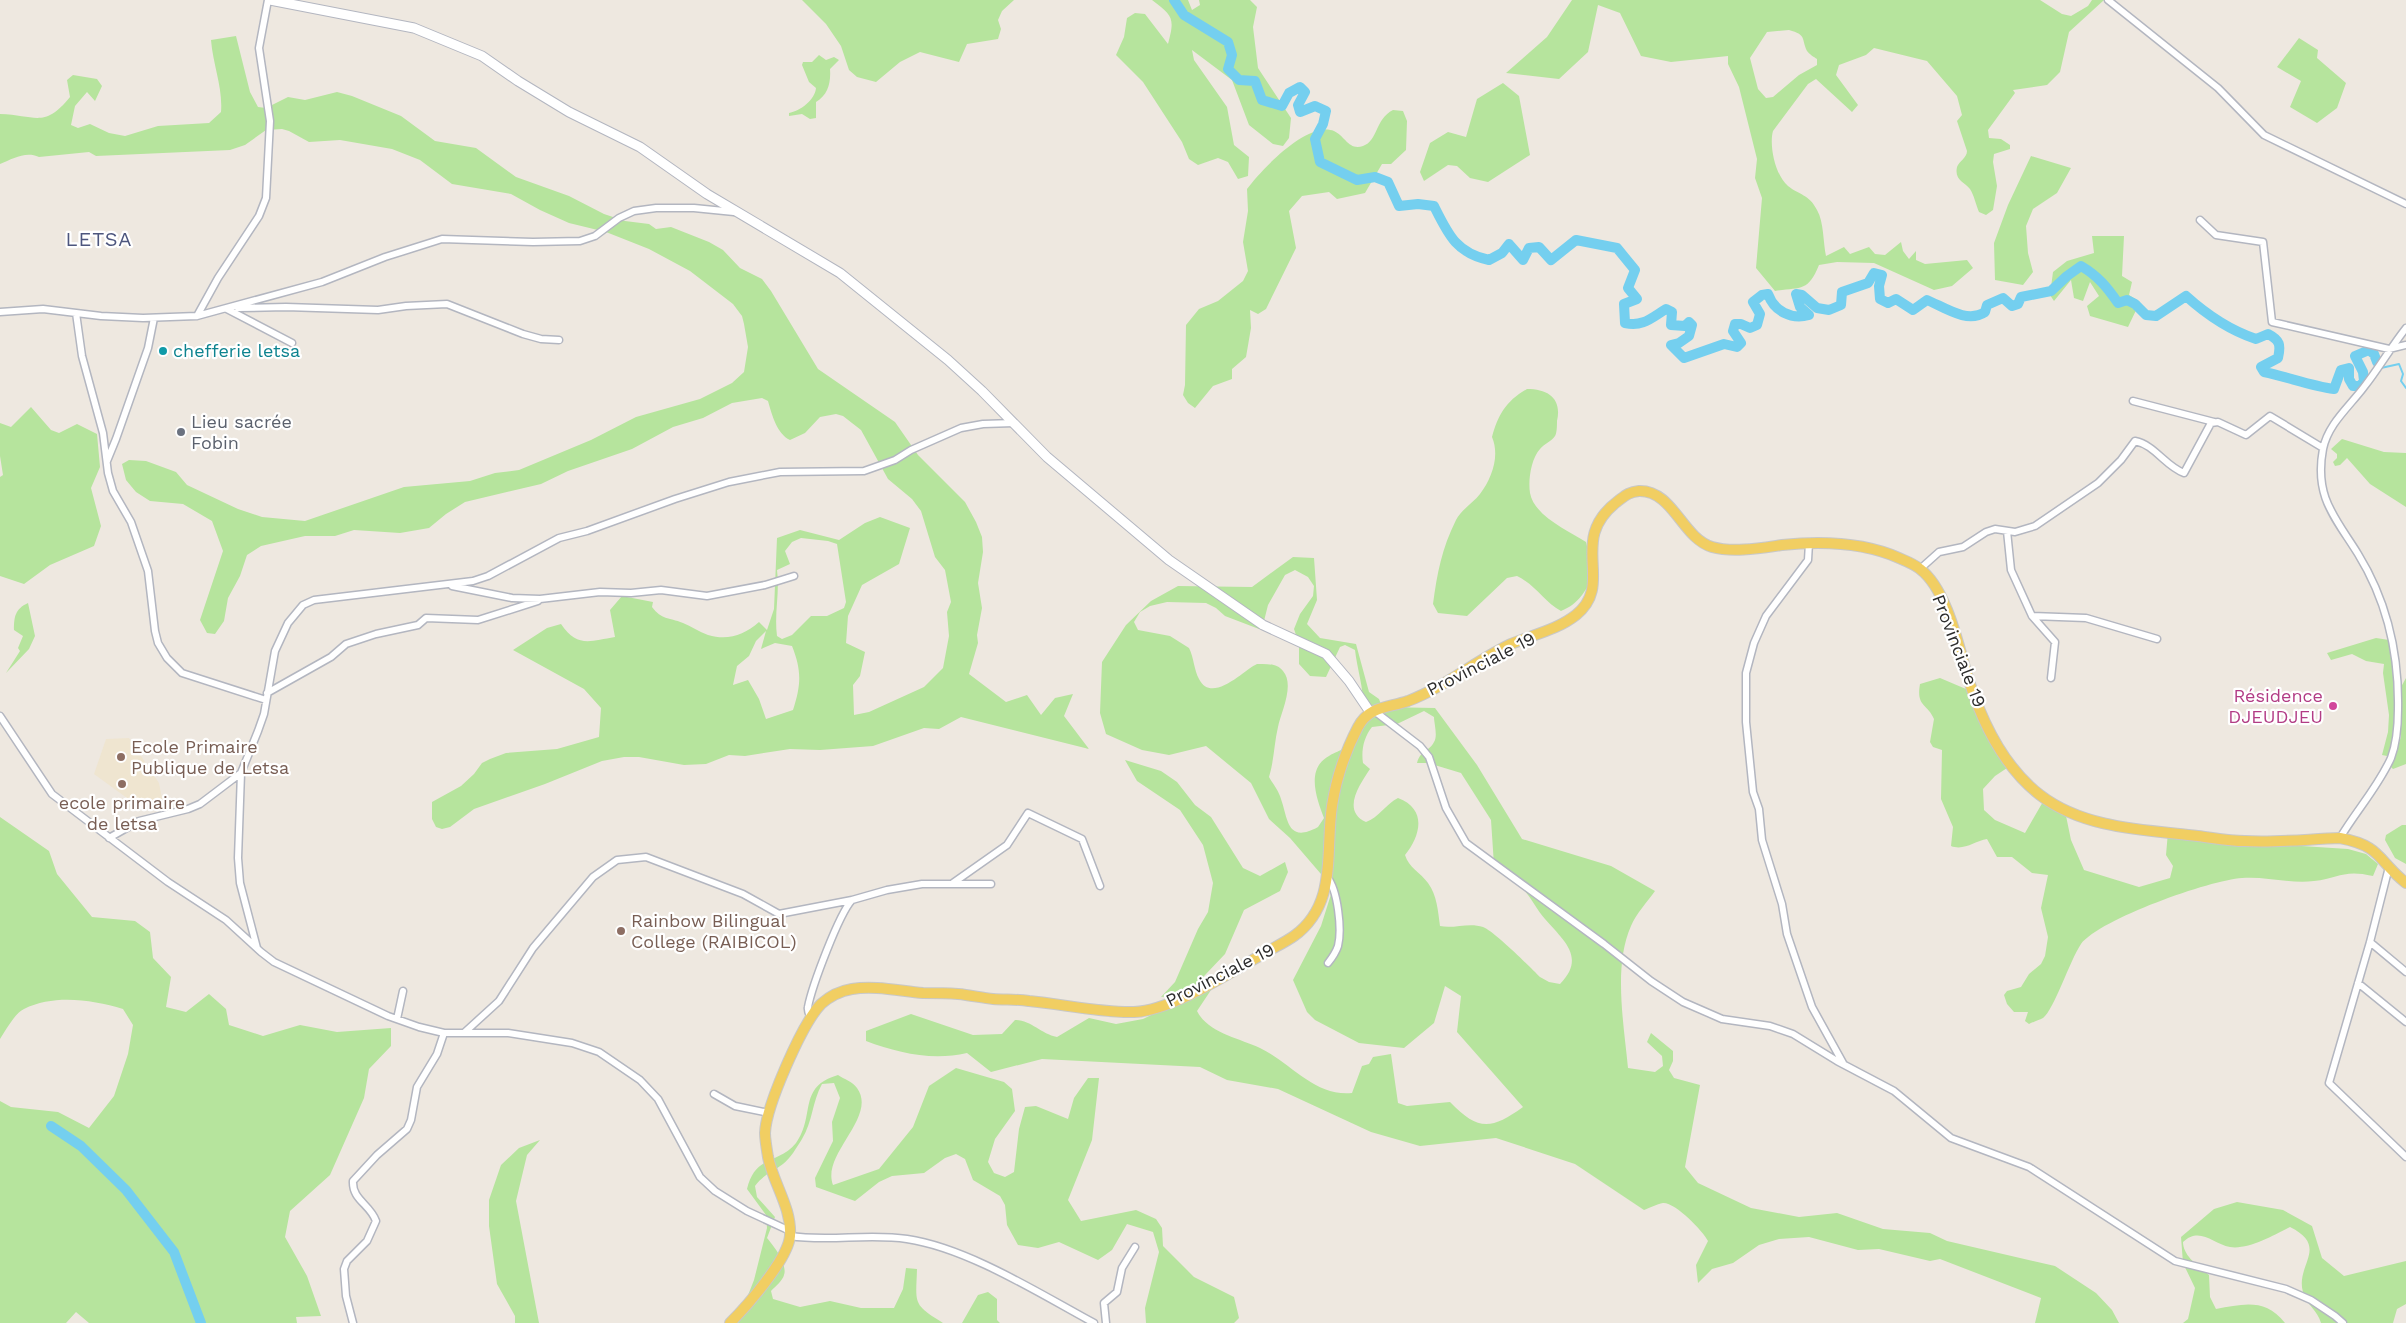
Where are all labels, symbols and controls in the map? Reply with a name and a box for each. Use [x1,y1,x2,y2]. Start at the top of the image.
district label: LETSA [65,227,133,251]
place label: chefferie letsa [173,340,300,361]
marker: chefferie letsa [157,345,169,357]
place label: Lieu sacrée Fobin [191,411,292,453]
marker: Lieu sacrée Fobin [175,426,187,438]
street label: Provinciale 19 [1928,592,1991,710]
street label: Provinciale 19 [1423,627,1539,700]
place label: Résidence DJEUDJEU [2228,685,2323,727]
marker: Résidence DJEUDJEU [2327,700,2339,712]
place label: Ecole Primaire Publique de Letsa [131,736,289,778]
marker: Ecole Primaire Publique de Letsa [115,751,127,763]
marker: ecole primaire de letsa [116,778,128,790]
place label: ecole primaire de letsa [59,792,185,834]
place label: Rainbow Bilingual College (RAIBICOL) [631,910,797,952]
marker: Rainbow Bilingual College (RAIBICOL) [615,925,627,937]
street label: Provinciale 19 [1162,938,1278,1011]

